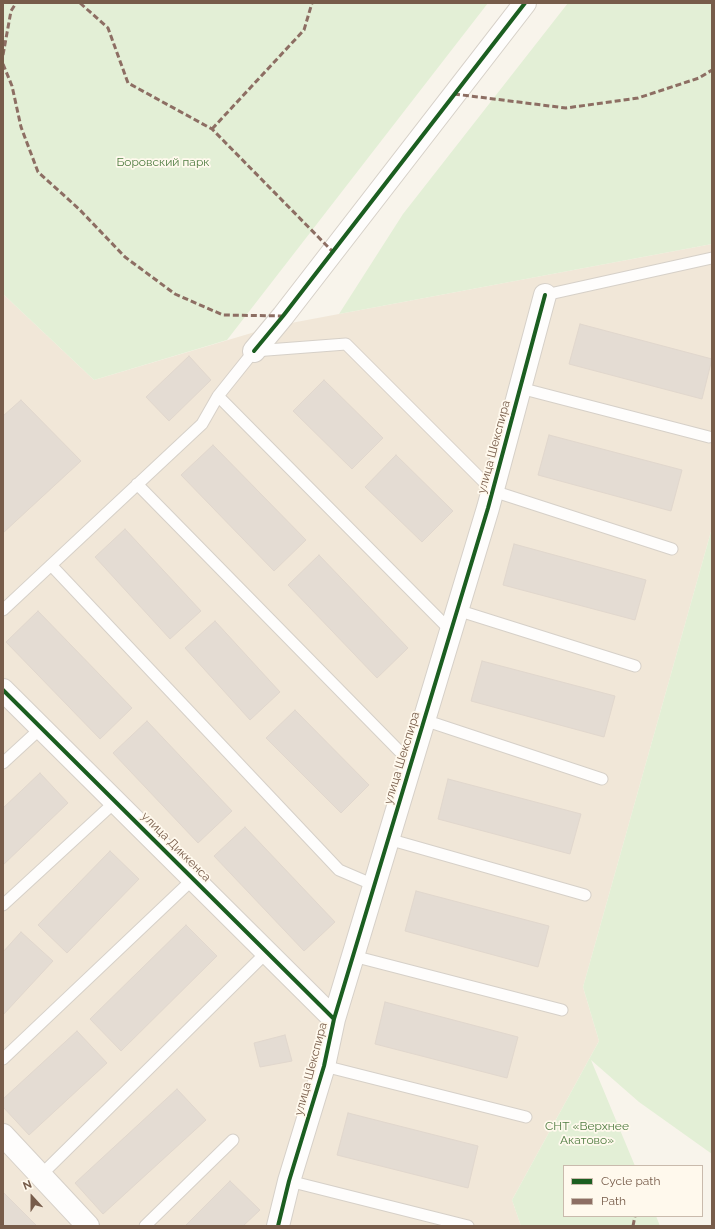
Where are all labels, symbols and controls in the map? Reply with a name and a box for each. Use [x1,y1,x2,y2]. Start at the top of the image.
park label: Боровский парк [116,155,210,169]
street label: улица Шекспира [475,399,513,495]
street label: улица Шекспира [381,710,423,806]
street label: улица Диккенса [138,809,214,885]
street label: улица Шекспира [292,1021,330,1117]
park label: СНТ «Верхнее Акатово» [545,1119,629,1147]
legend [563,1165,703,1217]
text: Cycle path [601,1174,660,1188]
north arrow [12,1177,52,1217]
text: N [21,1178,34,1193]
text: Path [601,1194,626,1208]

